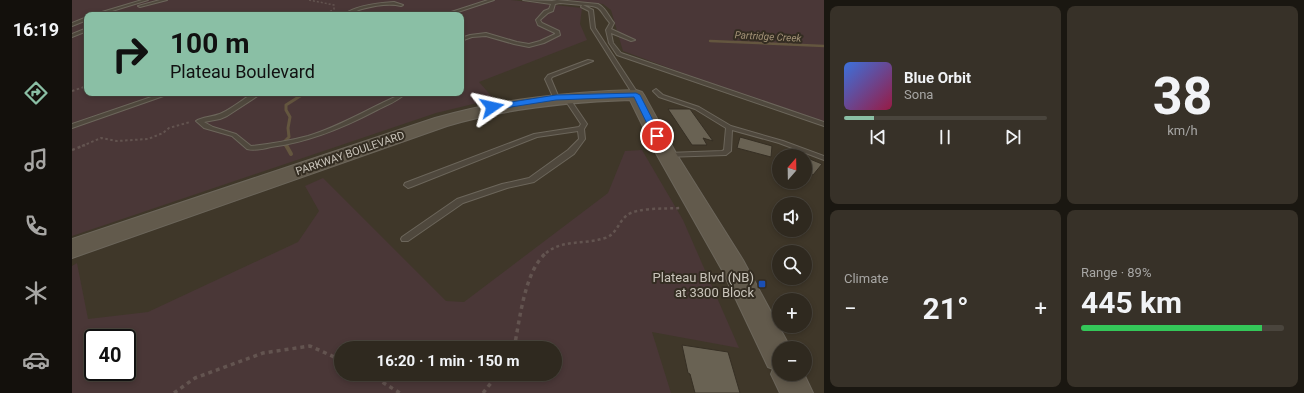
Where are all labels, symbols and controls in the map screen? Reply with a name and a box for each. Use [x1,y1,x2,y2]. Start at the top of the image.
text: 16:19 [13,19,59,40]
text: 100 m [170,27,249,60]
icon: right [104,28,156,80]
water label: Partridge Creek [734,29,803,44]
text: Plateau Boulevard [170,61,315,82]
text: 38 [1153,66,1212,127]
text: Blue Orbit [904,69,971,87]
icon: directions [22,79,50,107]
position arrow [471,86,513,128]
text: Sona [904,87,933,102]
pin [640,119,674,153]
text: km/h [1167,123,1198,138]
icon: arrive [646,125,668,147]
icon: previous [867,126,889,148]
icon: pause [934,126,956,148]
icon: next [1002,126,1024,148]
street label: PARKWAY BOULEVARD [294,129,406,178]
icon: music [22,146,50,174]
north arrow [772,149,812,189]
map controls [772,149,812,381]
button: sound [772,197,812,237]
icon: phone [22,212,50,240]
button: search [772,245,812,285]
text: Range · 89% [1081,265,1151,280]
place label: Plateau Blvd (NB) at 3300 Block [653,270,754,300]
text: Climate [844,271,888,286]
icon: climate [22,279,50,307]
marker: Plateau Blvd (NB) at 3300 Block [757,279,767,289]
text: 445 km [1081,285,1182,320]
text: 21° [922,291,969,326]
button: + [772,293,812,333]
text: − [844,296,857,321]
text: + [1035,296,1047,321]
speed limit sign: 40 [84,329,136,381]
button: − [772,341,812,381]
icon: car [22,346,50,374]
text: 16:20 · 1 min · 150 m [377,352,519,370]

